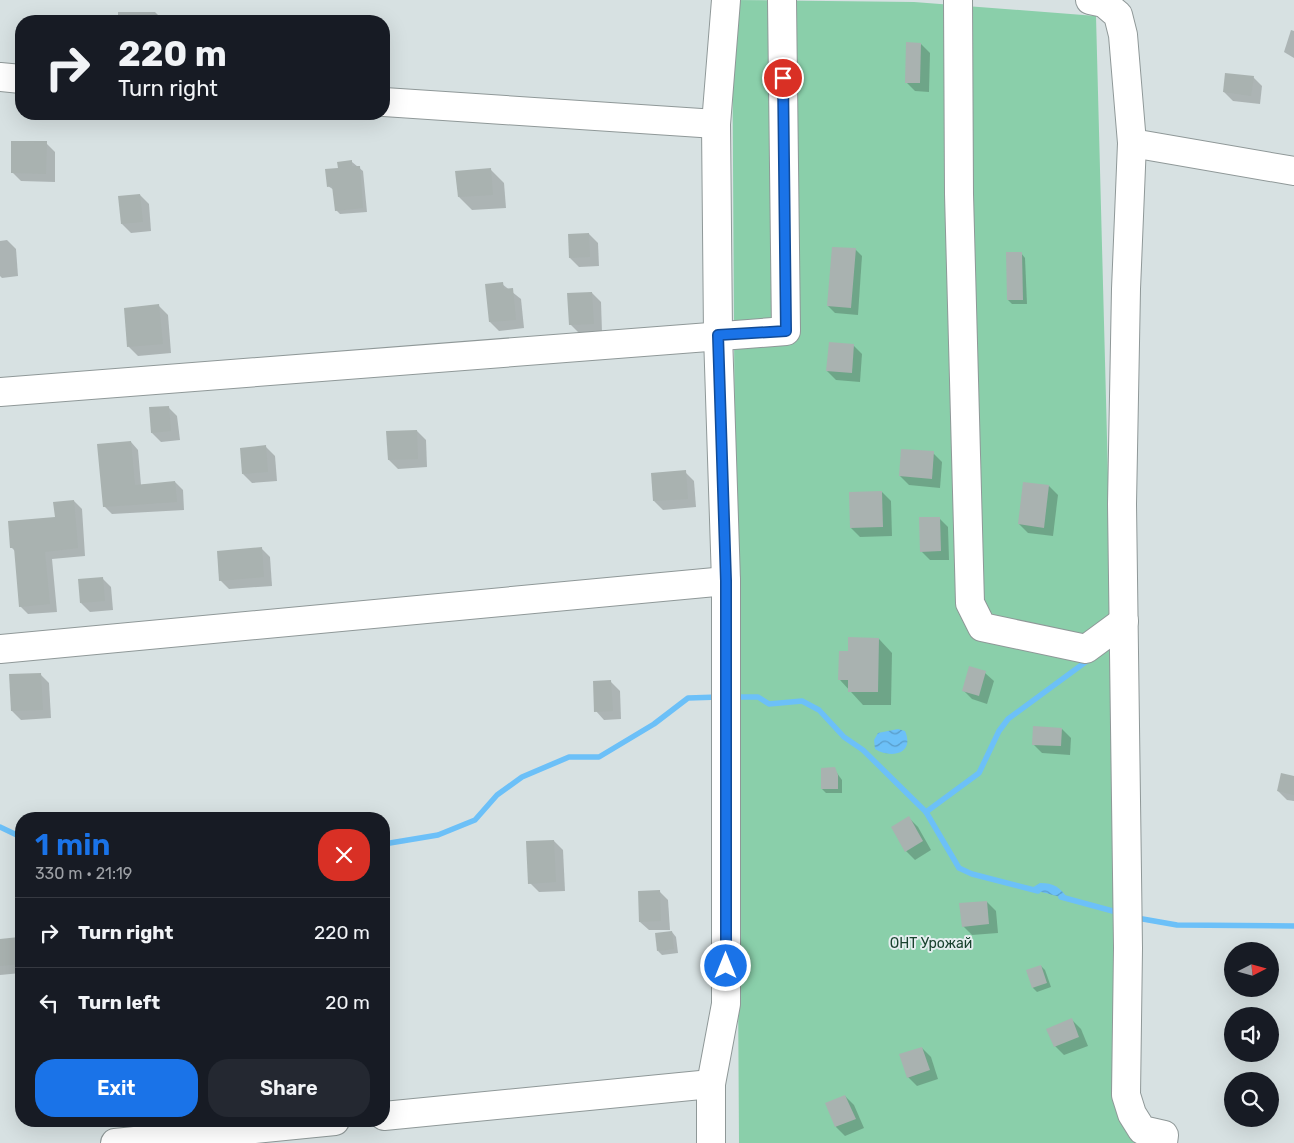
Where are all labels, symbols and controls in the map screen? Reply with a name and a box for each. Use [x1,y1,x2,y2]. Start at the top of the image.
text: 220 m [118,33,227,75]
icon: right [35,35,100,100]
pin [762,57,804,99]
icon: arrive [769,64,797,92]
text: Turn right [118,75,218,102]
text: 1 min [35,827,110,863]
button: close [318,829,370,881]
text: 330 m · 21:19 [35,864,132,883]
icon: right [35,919,63,947]
text: Turn right [78,921,173,944]
text: 220 m [314,921,370,944]
park label: ОНТ Урожай [890,935,972,952]
position arrow [699,939,751,991]
north arrow [1224,942,1279,998]
map controls [1224,942,1279,1127]
icon: left [35,989,63,1017]
text: Turn left [78,991,160,1014]
text: 20 m [325,991,370,1014]
button: sound [1224,1007,1279,1062]
button: Exit [35,1059,198,1117]
button: Share [208,1059,370,1117]
button: search [1224,1072,1279,1127]

